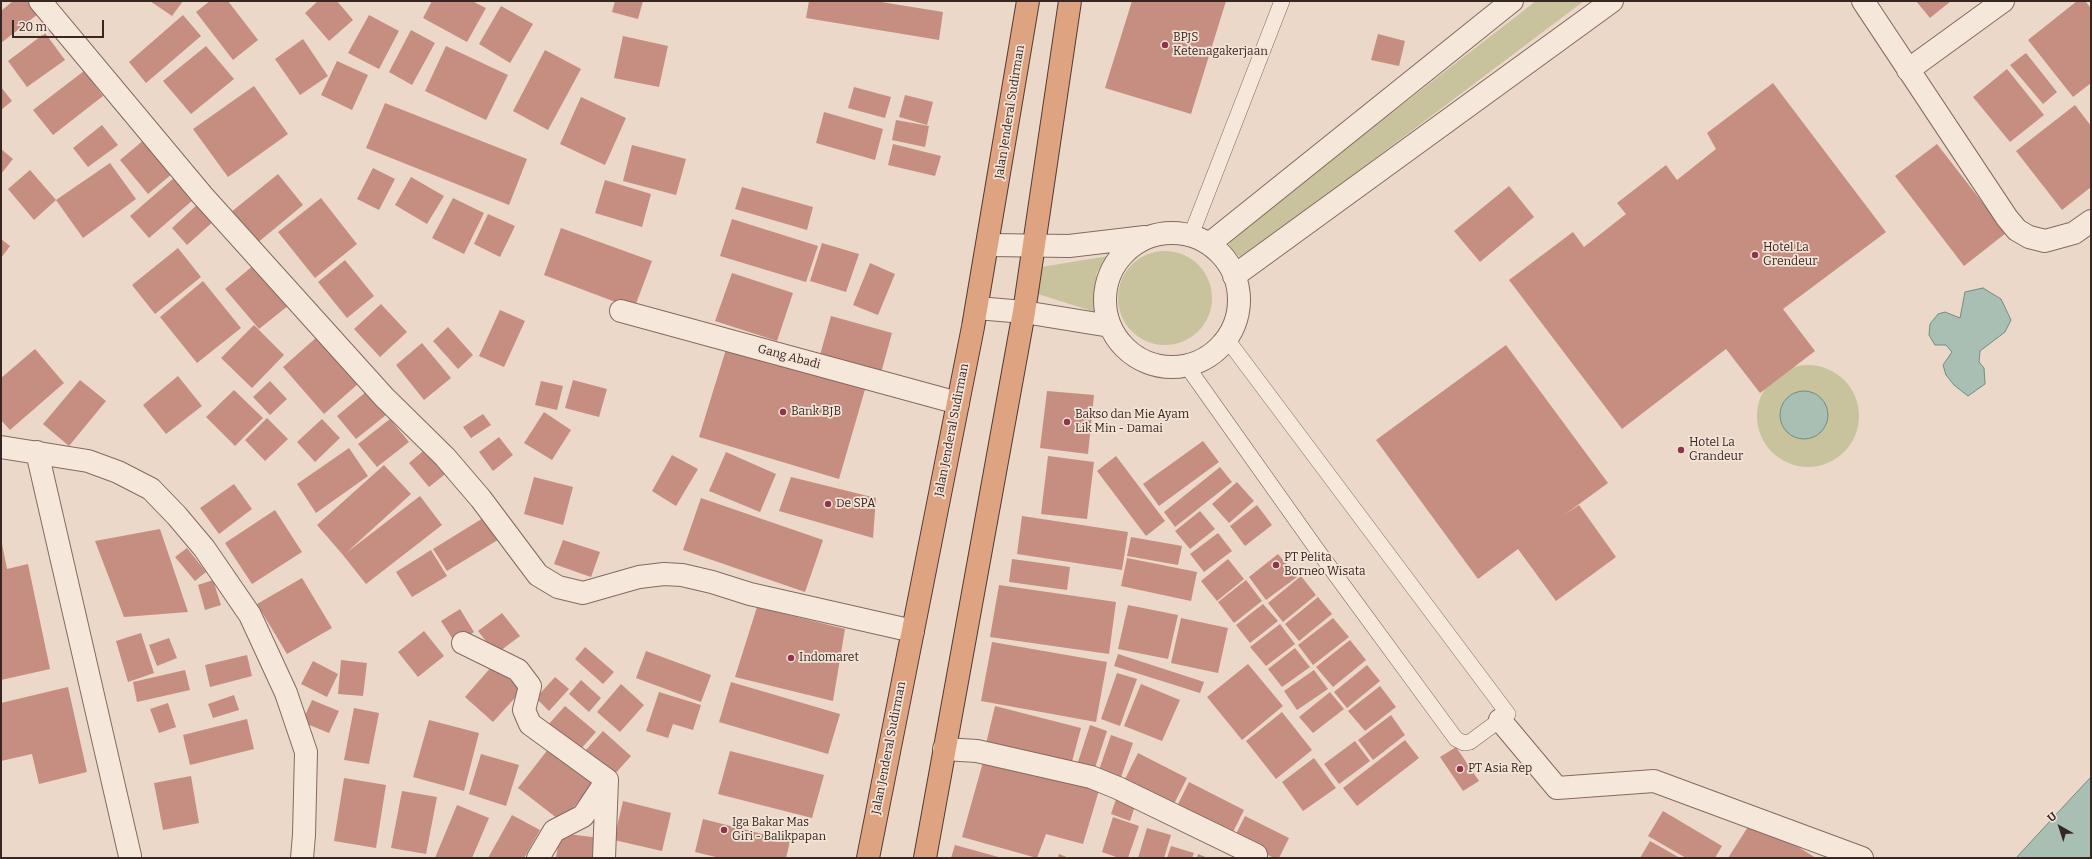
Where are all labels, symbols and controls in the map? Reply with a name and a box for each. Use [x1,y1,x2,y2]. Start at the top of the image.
scale bar [14,12,106,38]
text: 20 m [19,20,47,34]
place label: BPJS Ketenagakerjaan [1173,31,1268,59]
marker: BPJS Ketenagakerjaan [1160,40,1170,50]
street label: Jalan Jenderal Sudirman [992,44,1028,180]
place label: Hotel La Grendeur [1763,241,1817,269]
marker: Hotel La Grendeur [1750,250,1760,260]
street label: Gang Abadi [756,342,822,372]
street label: Jalan Jenderal Sudirman [932,362,972,498]
place label: Bank BJB [791,405,841,419]
marker: Bank BJB [778,407,788,417]
place label: Bakso dan Mie Ayam Lik Min - Damai [1075,408,1189,436]
marker: Bakso dan Mie Ayam Lik Min - Damai [1062,417,1072,427]
place label: Hotel La Grandeur [1689,436,1743,464]
marker: Hotel La Grandeur [1676,445,1686,455]
place label: De SPA [836,497,876,511]
marker: De SPA [823,499,833,509]
place label: PT Pelita Borneo Wisata [1284,551,1366,579]
marker: PT Pelita Borneo Wisata [1271,560,1281,570]
place label: Indomaret [799,651,859,665]
marker: Indomaret [786,653,796,663]
street label: Jalan Jenderal Sudirman [869,680,909,816]
place label: PT Asia Rep [1468,762,1532,776]
marker: PT Asia Rep [1455,764,1465,774]
north arrow [2040,807,2080,847]
text: U [2045,810,2059,825]
place label: Iga Bakar Mas Giri - Balikpapan [732,816,826,844]
marker: Iga Bakar Mas Giri - Balikpapan [719,825,729,835]

